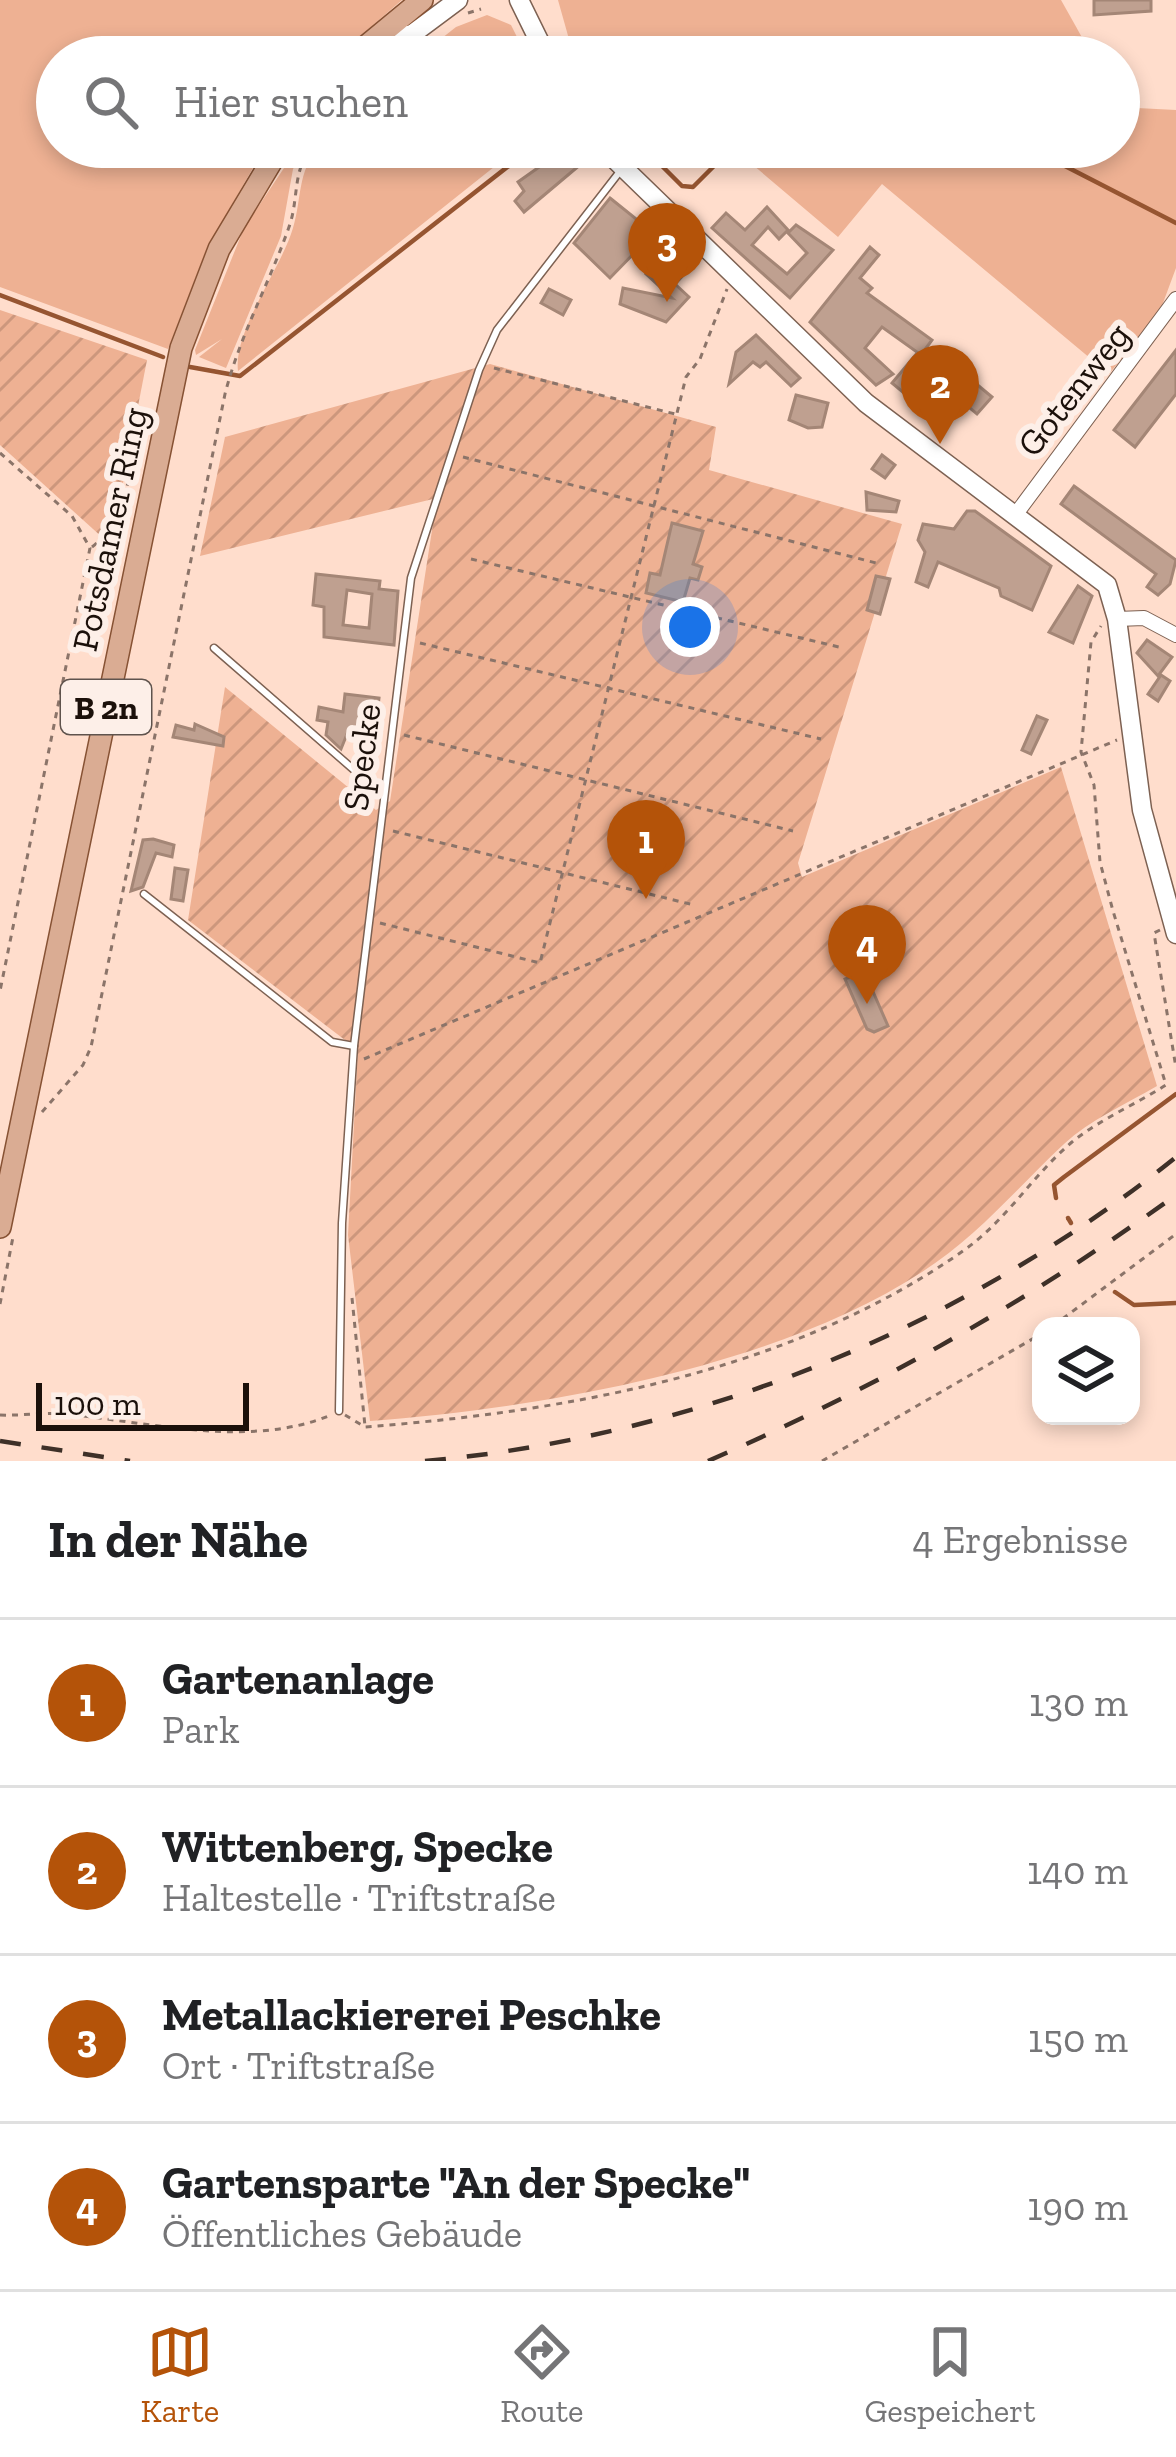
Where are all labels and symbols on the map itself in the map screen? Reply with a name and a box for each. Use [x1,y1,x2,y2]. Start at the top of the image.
pin: 3 [628,203,706,302]
street label: Gotenweg [1008,314,1139,465]
pin: 2 [901,345,979,444]
street label: Potsdamer Ring [63,403,156,655]
your location [660,597,720,657]
road number: B 2n [61,680,151,734]
street label: Specke [334,701,389,813]
pin: 1 [607,800,685,899]
pin: 4 [828,905,906,1004]
scale bar [36,1377,249,1430]

